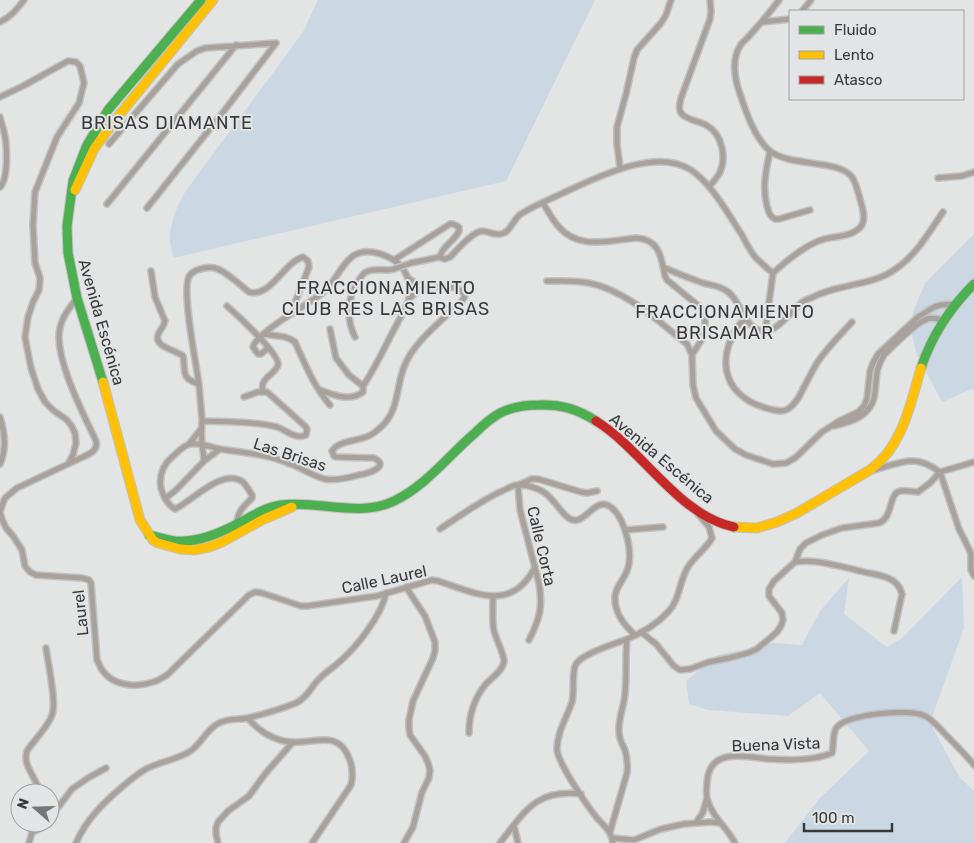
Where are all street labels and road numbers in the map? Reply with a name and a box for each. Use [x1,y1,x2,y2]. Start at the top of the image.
street label: Avenida Escénica [74,257,129,387]
street label: Avenida Escénica [606,409,718,508]
street label: Las Brisas [251,434,329,475]
street label: Calle Corta [523,504,560,588]
street label: Calle Laurel [340,561,428,598]
street label: Laurel [69,589,92,637]
street label: Buena Vista [731,733,821,756]

